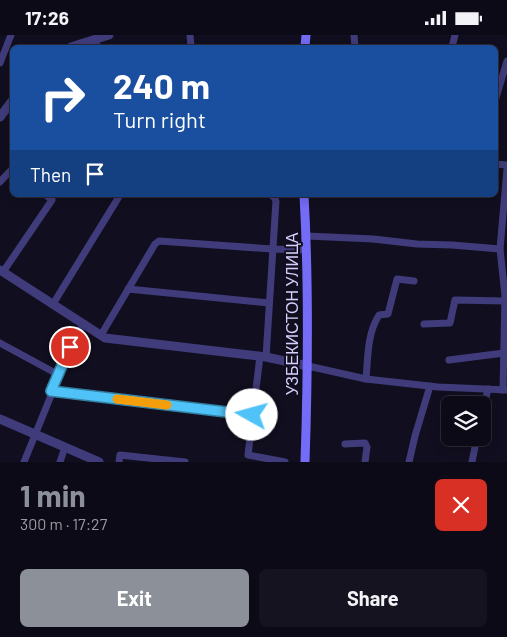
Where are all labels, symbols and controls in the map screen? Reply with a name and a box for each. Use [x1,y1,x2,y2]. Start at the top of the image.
text: 17:26 [25,6,69,29]
text: 240 m [113,64,210,106]
icon: right [30,65,95,130]
text: Turn right [113,106,206,132]
icon: arrive [81,160,109,188]
text: Then [30,163,71,186]
street label: УЗБЕКИСТОН УЛИЦА [282,232,301,395]
pin [49,326,91,368]
icon: arrive [56,333,84,361]
position arrow [225,388,277,440]
map controls [441,396,491,446]
button: layers [441,396,491,446]
text: 1 min [20,477,86,513]
button: close [435,479,487,531]
text: 300 m · 17:27 [20,514,107,533]
button: Exit [20,569,249,627]
button: Share [259,569,487,627]

